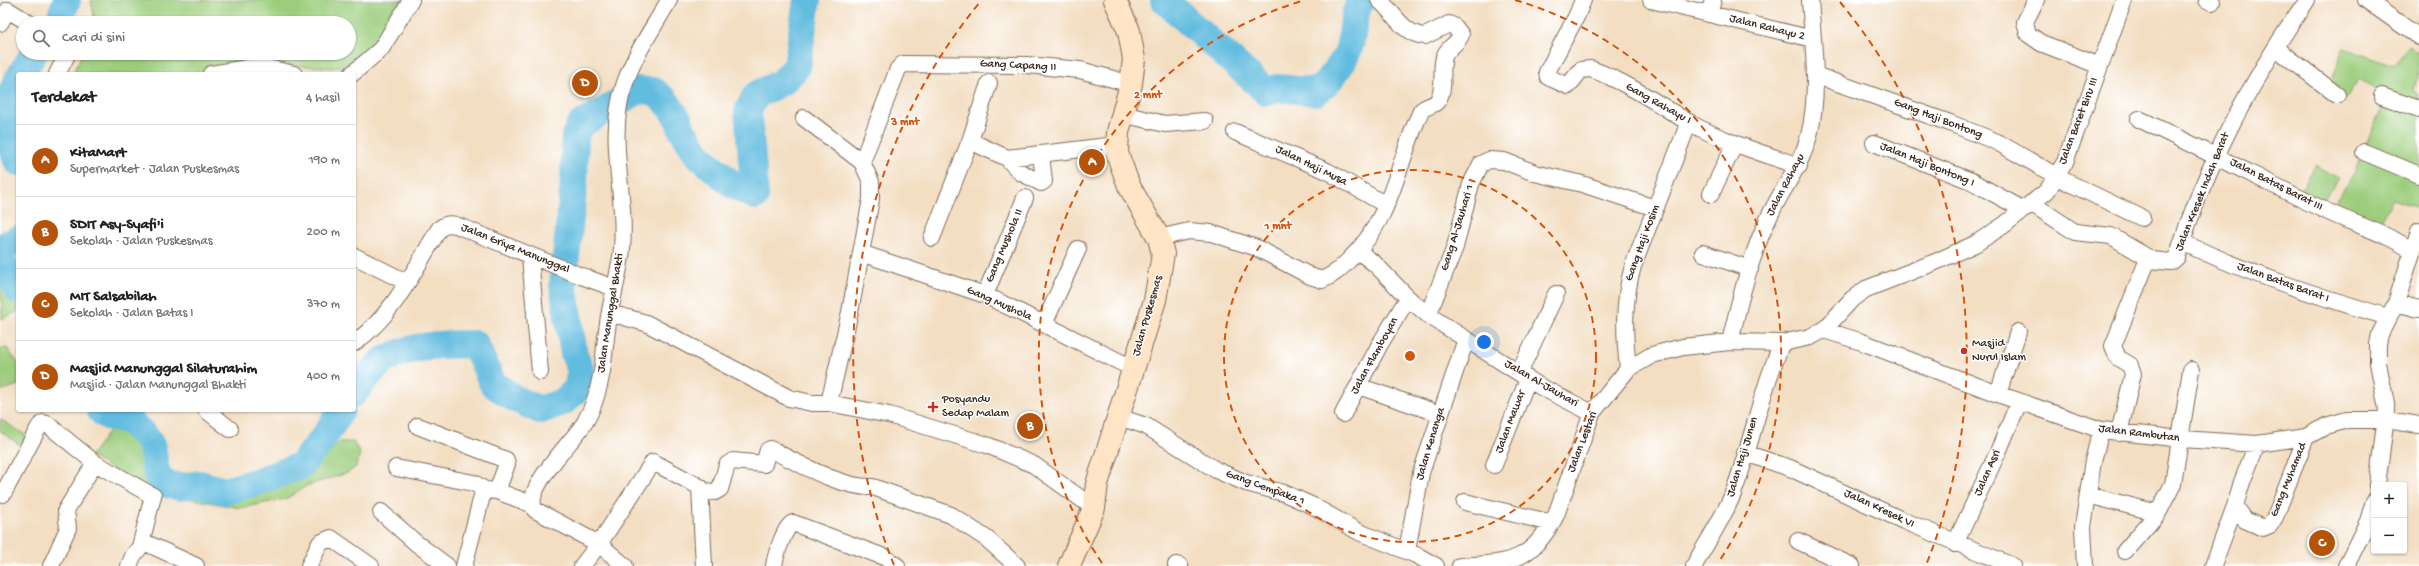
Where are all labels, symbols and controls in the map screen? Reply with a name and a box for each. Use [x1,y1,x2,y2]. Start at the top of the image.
street label: Jalan Rahayu 2 [1728,12,1806,44]
search box [16,16,356,60]
icon: search [30,27,52,49]
text: Cari di sini [62,29,125,47]
street label: Gang Capang II [979,57,1057,75]
pin: D [572,68,598,98]
street label: Jalan Baret Biru III [2056,75,2102,166]
street label: Gang Rahayu I [1623,80,1693,128]
text: Terdekat [32,88,96,108]
text: 2 mnt [1134,89,1163,103]
text: 4 hasil [306,91,340,106]
street label: Gang Haji Bontong [1892,96,1984,142]
text: 3 mnt [890,116,920,130]
street label: Jalan Kresek Indah Barat [2173,130,2234,253]
street label: Jalan Haji Bontong I [1878,140,1976,190]
street label: Jalan Haji Musa [1273,143,1350,190]
text: KitaMart [70,144,126,162]
pin: A [1079,147,1105,177]
street label: Jalan Rahayu [1764,151,1808,219]
text: A [41,153,49,168]
text: 190 m [309,153,340,168]
street label: Jalan Batas Barat III [2227,155,2325,215]
text: Supermarket · Jalan Puskesmas [70,162,239,177]
street label: Gang Al-Jauhari 1 [1438,183,1478,273]
street label: Gang Haji Kosim [1623,202,1663,283]
street label: Gang Mushola II [983,207,1027,285]
text: SDIT Asy-Syafi'i [70,216,164,234]
text: 1 mnt [1264,220,1293,234]
street label: Jalan Griya Manunggal [459,221,572,277]
text: B [42,225,48,240]
text: 200 m [307,225,340,240]
text: Sekolah · Jalan Puskesmas [70,234,213,249]
street label: Jalan Manunggal Bhakti [595,252,627,374]
street label: Jalan Batas Barat I [2235,260,2331,306]
street label: Jalan Puskesmas [1130,274,1166,358]
street label: Gang Mushola [964,283,1034,325]
text: MIT Salsabilah [70,288,157,306]
text: C [41,297,49,312]
text: 370 m [307,297,340,312]
text: Sekolah · Jalan Batas I [70,306,193,321]
street label: Jalan Flamboyan [1348,315,1402,397]
your location [1474,332,1494,352]
place label: Masjid Nurul Islam [1972,337,2026,365]
marker: Masjid Nurul Islam [1959,346,1969,356]
centre of rings [1403,349,1417,363]
street label: Jalan Al-Jauhari [1502,357,1581,411]
text: Masjid Manunggal Silaturahim [70,360,257,378]
text: D [41,369,49,384]
text: 400 m [307,369,340,384]
text: Masjid · Jalan Manunggal Bhakti [70,378,246,393]
street label: Jalan Mawar [1493,387,1530,455]
place label: Posyandu Sedap Malam [941,393,1009,421]
marker: Posyandu Sedap Malam [927,401,939,413]
street label: Jalan Kenanga [1413,406,1449,482]
street label: Jalan Lestari [1565,409,1601,475]
pin: B [1017,411,1043,441]
street label: Jalan Haji Junen [1724,415,1762,499]
street label: Jalan Rambutan [2098,422,2181,446]
street label: Gang Muhamad [2268,440,2311,519]
street label: Jalan Asri [1972,447,2005,498]
street label: Gang Cempaka 1 [1224,467,1307,509]
map controls [2371,482,2407,554]
button: + [2371,482,2407,518]
street label: Jalan Kresek VI [1841,487,1917,532]
button: − [2371,518,2407,554]
pin: C [2309,528,2335,558]

